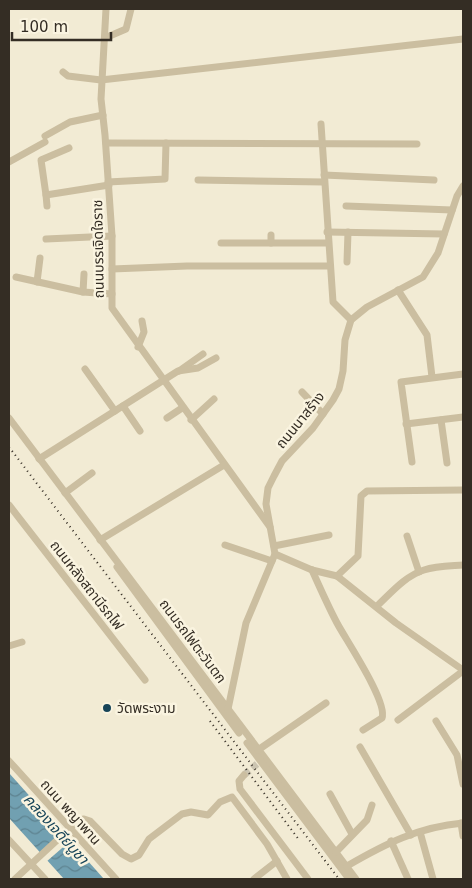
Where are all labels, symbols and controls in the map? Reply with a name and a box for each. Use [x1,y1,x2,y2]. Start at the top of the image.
scale bar [12,10,111,42]
text: 100 m [20,18,68,36]
street label: ถนนบรรเจิดใจราช [89,199,107,299]
street label: ถนนนาสร้าง [272,389,328,451]
street label: ถนนหลังสถานีรถไฟ [47,537,127,633]
street label: ถนนรถไฟตะวันตก [156,596,230,686]
place label: วัดพระงาม [117,700,176,716]
marker: วัดพระงาม [101,702,113,714]
street label: ถนน พญาพาน [38,776,104,848]
water label: คลองเจดีย์บูชา [20,790,93,868]

